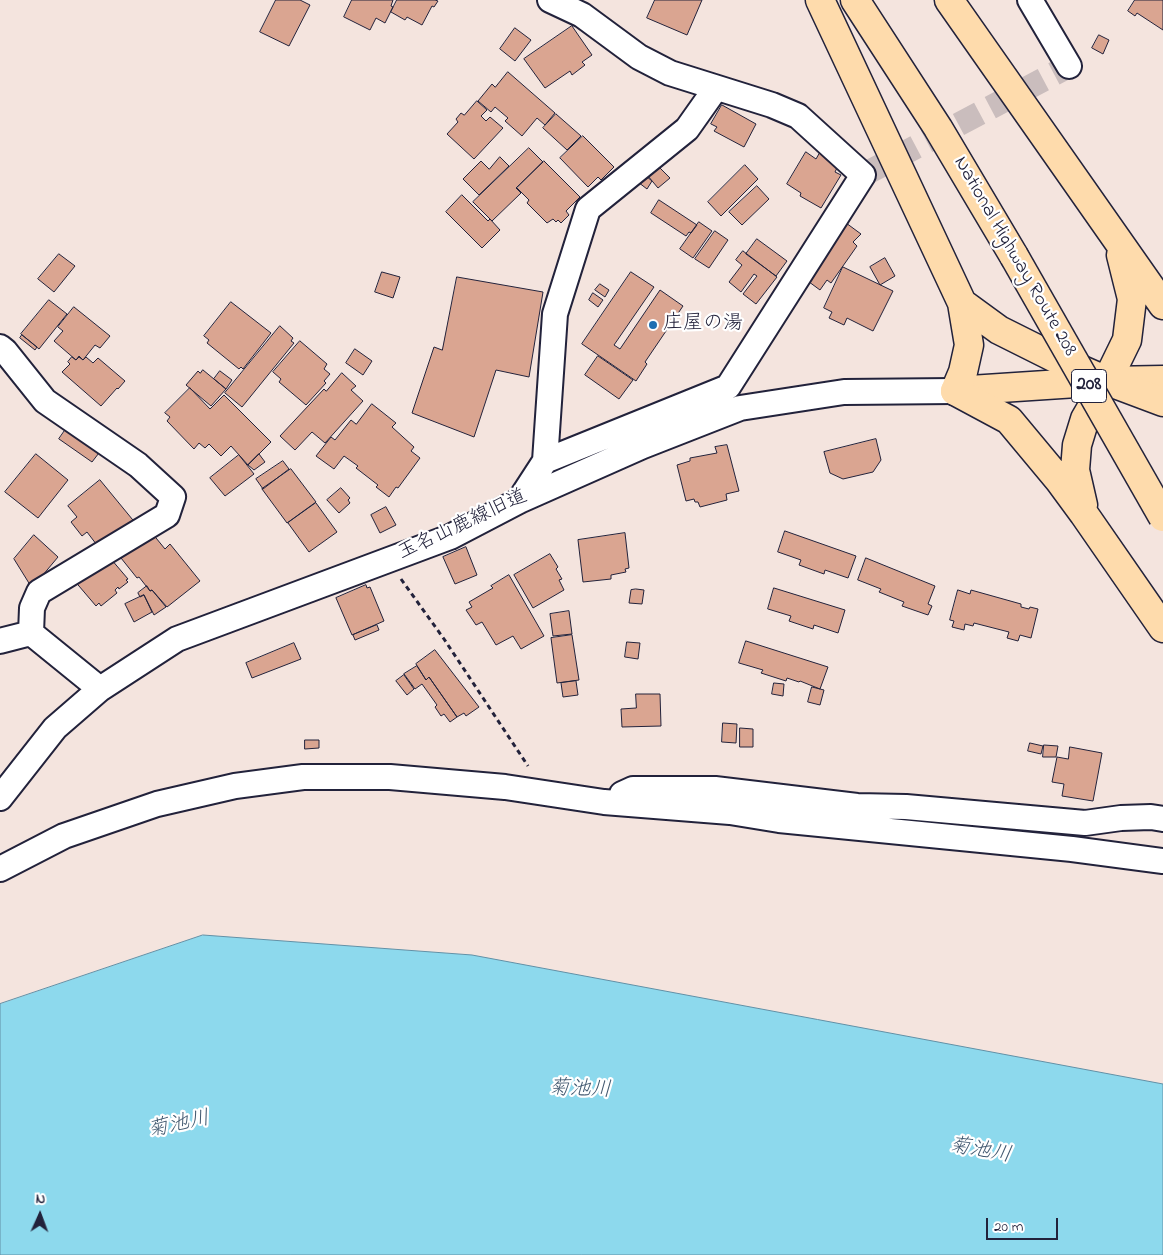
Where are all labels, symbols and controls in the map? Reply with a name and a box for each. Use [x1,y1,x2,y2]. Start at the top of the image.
street label: National Highway Route 208 [947,153,1081,361]
place label: 庄屋の湯 [663,313,743,337]
marker: 庄屋の湯 [647,319,659,331]
road number: 208 [1072,370,1106,402]
street label: 玉名山鹿線旧道 [394,486,532,566]
water label: 菊池川 [548,1077,612,1105]
water label: 菊池川 [146,1107,212,1145]
water label: 菊池川 [947,1134,1013,1170]
text: N [35,1189,46,1210]
north arrow [15,1190,65,1240]
scale bar [988,1208,1060,1240]
text: 20 m [994,1216,1023,1238]

